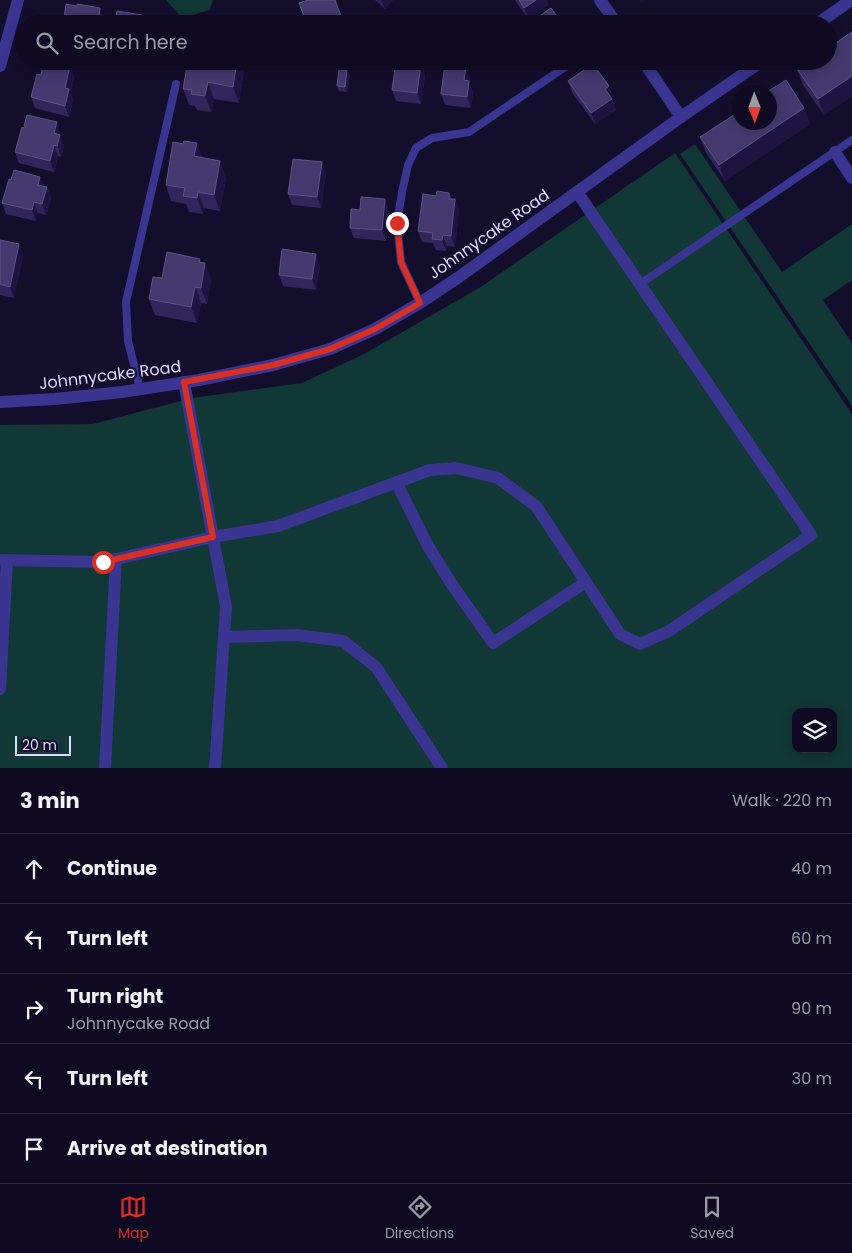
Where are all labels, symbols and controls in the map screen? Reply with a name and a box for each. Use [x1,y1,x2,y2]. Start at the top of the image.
search box [15,15,837,70]
icon: search [33,29,61,57]
text: Search here [73,29,187,56]
north arrow [732,85,777,130]
street label: Johnnycake Road [424,184,554,284]
route end [386,212,409,235]
street label: Johnnycake Road [38,355,182,395]
route start [92,551,115,574]
map controls [792,708,837,753]
button: layers [792,708,837,753]
scale bar [15,733,71,756]
text: 20 m [22,735,57,755]
text: 3 min [20,786,80,815]
text: Walk · 220 m [732,789,832,812]
icon: ahead [20,855,48,883]
text: Continue [67,855,157,882]
text: 40 m [791,857,832,880]
icon: left [20,925,48,953]
text: Turn left [67,925,148,952]
text: 60 m [791,927,832,950]
text: Turn right [67,983,163,1010]
icon: right [20,995,48,1023]
text: 90 m [791,997,832,1020]
text: Johnnycake Road [67,1012,210,1035]
icon: left [20,1065,48,1093]
text: Turn left [67,1065,148,1092]
text: 30 m [792,1067,832,1090]
icon: arrive [20,1135,48,1163]
text: Arrive at destination [67,1135,268,1162]
tab: Map [118,1193,149,1244]
tab: Directions [385,1193,454,1244]
tab: Saved [690,1193,734,1244]

